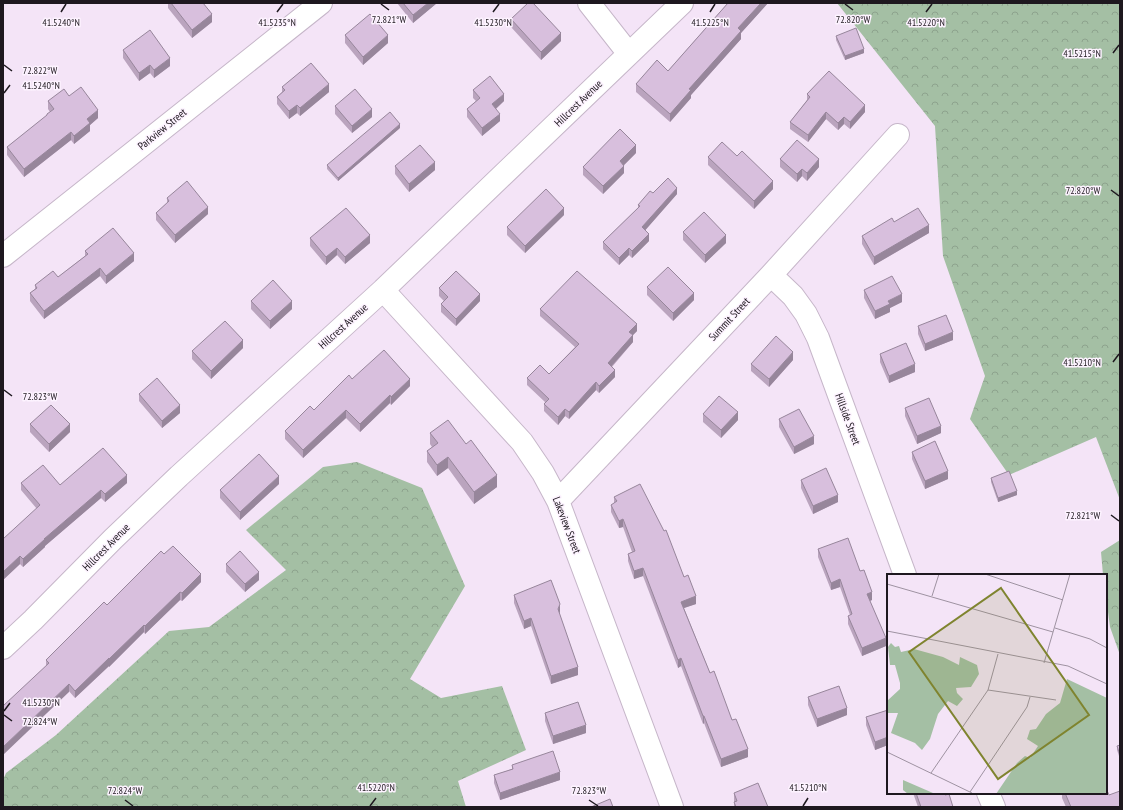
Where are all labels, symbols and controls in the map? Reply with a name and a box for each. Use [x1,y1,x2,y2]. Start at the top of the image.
text: 72.821°W [372,13,406,26]
text: 72.820°W [836,13,870,26]
text: 41.5240°N [42,16,80,29]
text: 41.5235°N [258,16,296,29]
text: 41.5230°N [474,16,512,29]
text: 41.5225°N [691,16,729,29]
text: 41.5220°N [907,16,945,29]
text: 41.5215°N [1063,47,1101,60]
text: 72.822°W [23,64,57,77]
street label: Hillcrest Avenue [551,76,605,129]
text: 41.5240°N [22,79,60,92]
street label: Parkview Street [135,105,189,153]
text: 72.820°W [1066,184,1100,197]
street label: Summit Street [705,294,753,344]
street label: Hillcrest Avenue [315,300,371,352]
text: 41.5210°N [1063,356,1101,369]
text: 72.823°W [23,390,57,403]
street label: Hillside Street [832,391,864,447]
street label: Lakeview Street [550,495,584,555]
text: 72.821°W [1066,509,1100,522]
street label: Hillcrest Avenue [79,520,133,574]
inset map [887,574,1107,794]
text: 41.5230°N [22,696,60,709]
text: 72.824°W [23,715,57,728]
text: 41.5220°N [357,781,395,794]
text: 41.5210°N [789,781,827,794]
text: 72.824°W [108,784,142,797]
text: 72.823°W [572,784,606,797]

